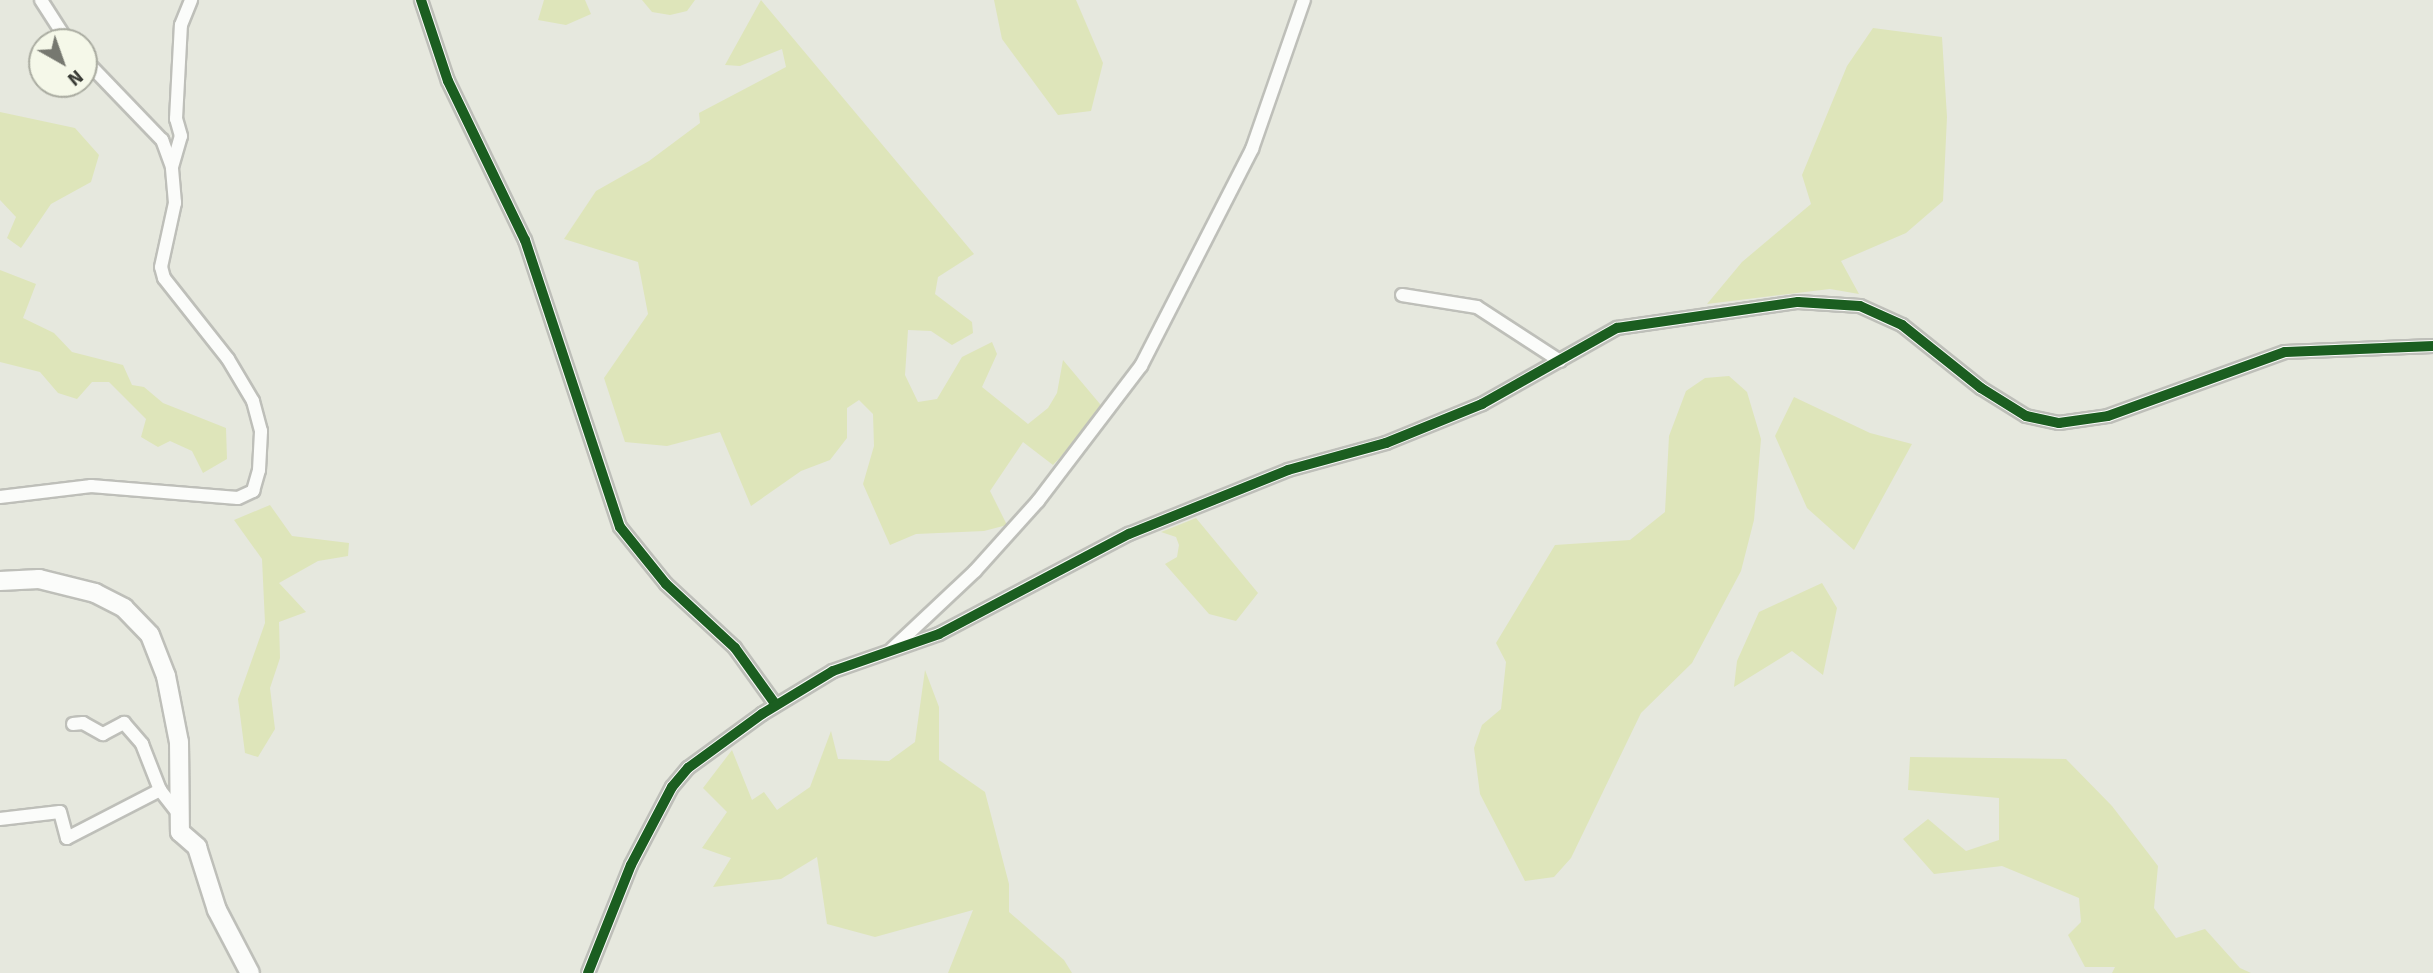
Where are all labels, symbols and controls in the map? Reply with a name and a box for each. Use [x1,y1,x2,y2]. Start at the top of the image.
north arrow [28,28,98,98]
text: N [62,64,88,91]

